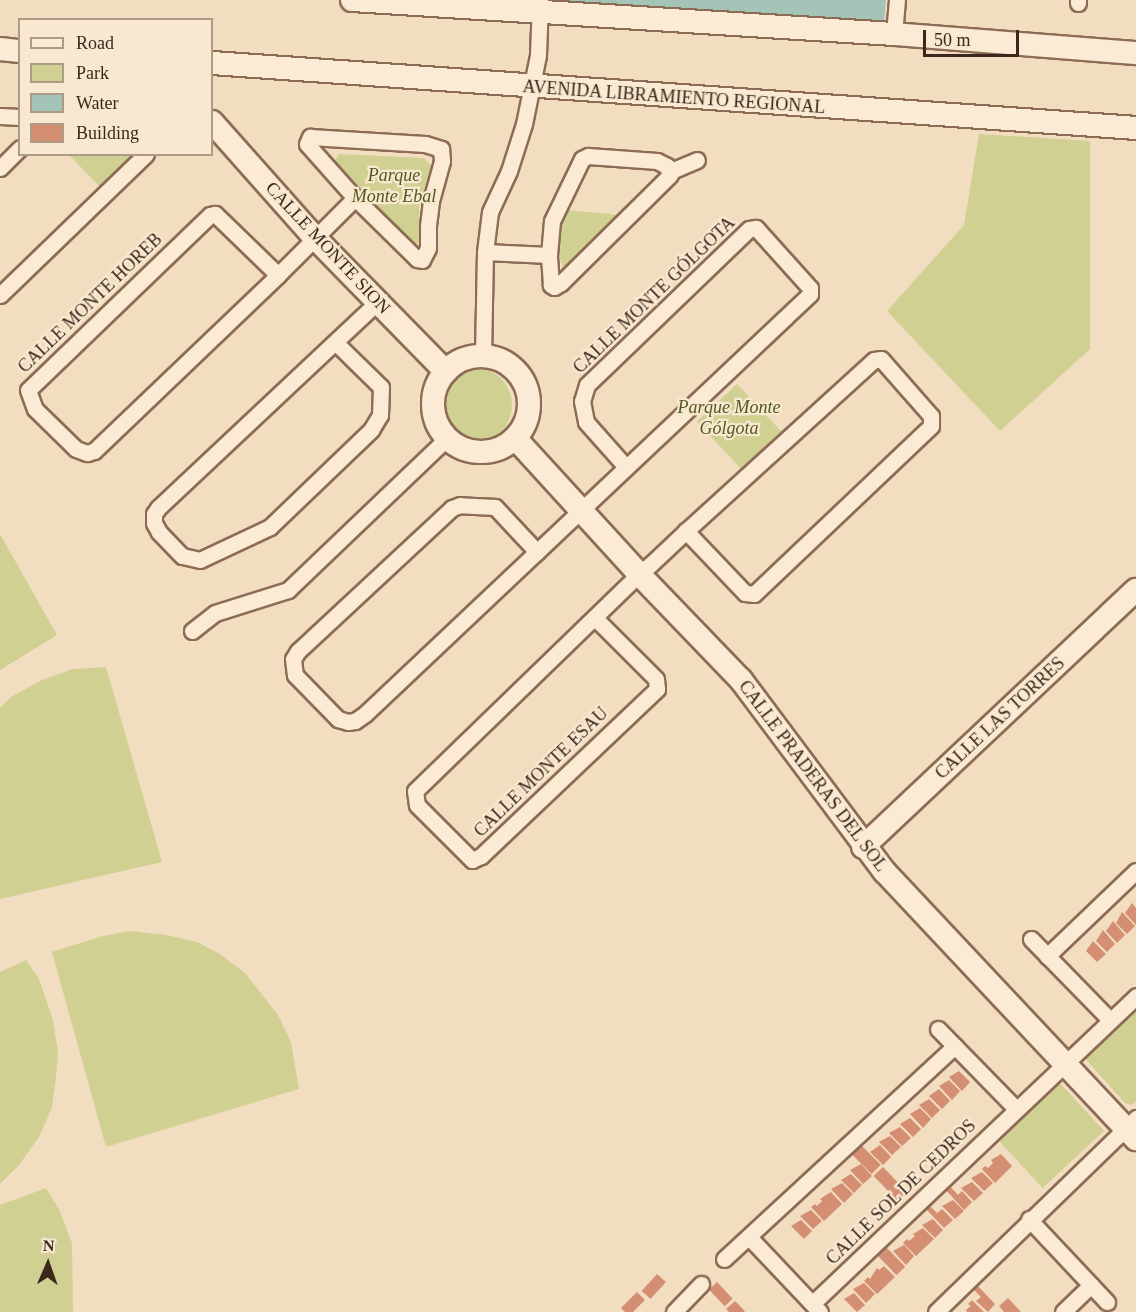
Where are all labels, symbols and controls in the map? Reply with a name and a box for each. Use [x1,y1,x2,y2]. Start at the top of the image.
legend [18,18,213,156]
scale bar [926,18,1022,56]
text: 50 m [934,30,971,50]
text: Road [76,33,114,53]
text: Park [76,63,109,83]
street label: AVENIDA LIBRAMIENTO REGIONAL [521,76,827,118]
text: Water [76,93,119,113]
text: Building [76,123,139,143]
park label: Parque Monte Ebal [352,165,436,207]
street label: CALLE MONTE SION [261,177,395,319]
street label: CALLE MONTE GÓLGOTA [569,212,739,378]
street label: CALLE MONTE HOREB [13,229,167,377]
park label: Parque Monte Gólgota [678,397,780,440]
street label: CALLE LAS TORRES [931,652,1069,784]
street label: CALLE PRADERAS DEL SOL [734,676,892,876]
street label: CALLE MONTE ESAU [469,702,613,842]
street label: CALLE SOL DE CEDROS [821,1115,981,1269]
north arrow [18,1234,78,1294]
text: N [43,1237,55,1254]

